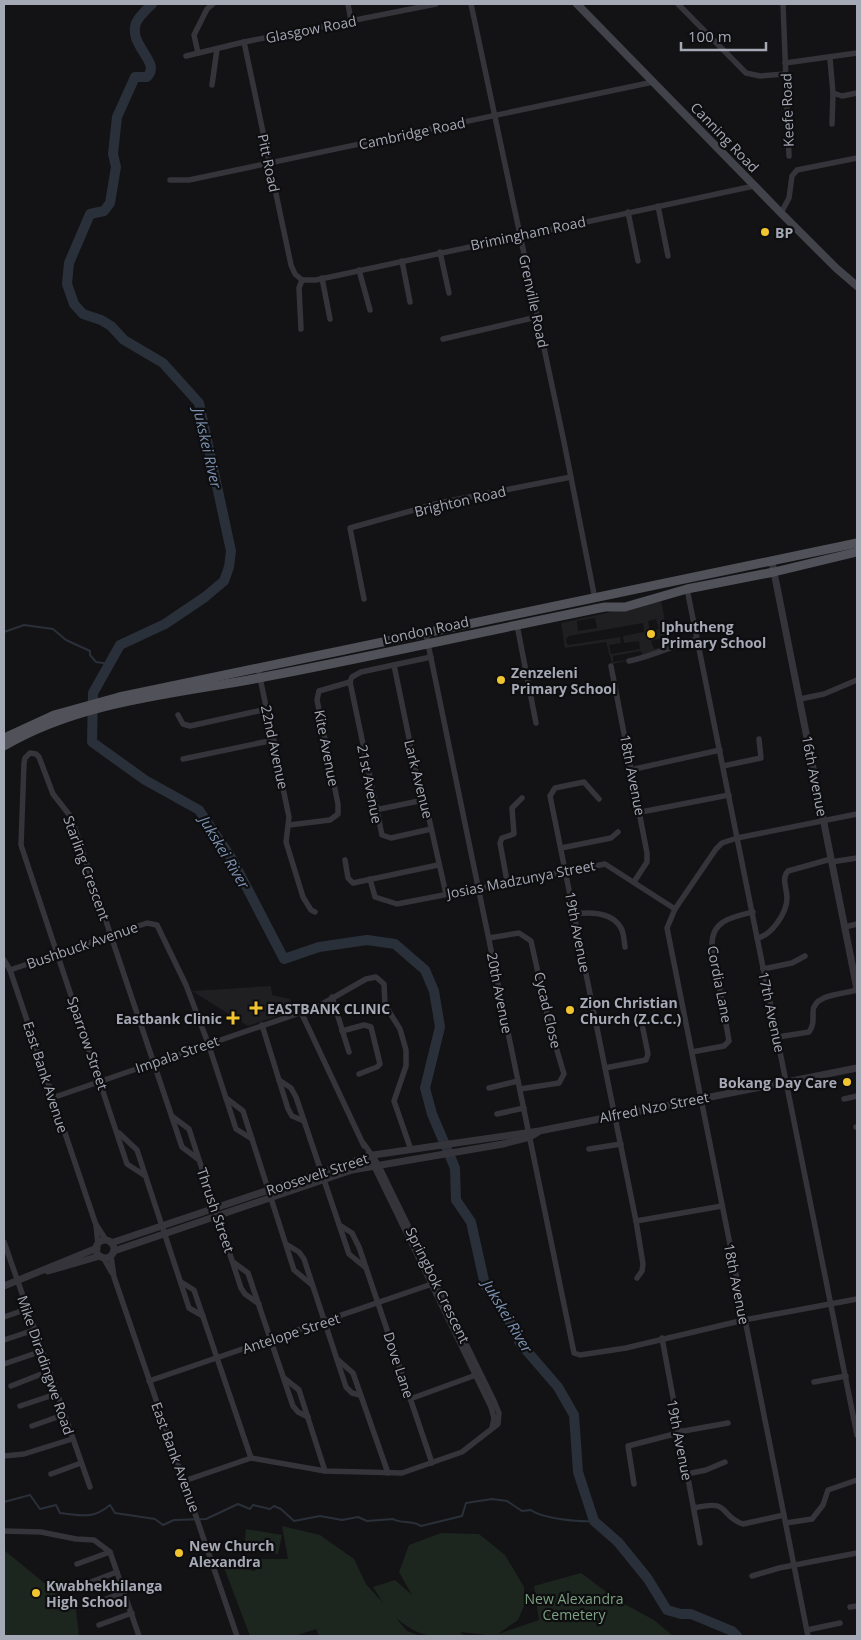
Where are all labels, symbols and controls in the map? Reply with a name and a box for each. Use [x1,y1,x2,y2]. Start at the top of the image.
street label: Glasgow Road [264,11,358,47]
scale bar [681,20,766,52]
text: 100 m [688,26,732,46]
street label: Keefe Road [776,73,798,147]
street label: Canning Road [687,98,763,176]
street label: Cambridge Road [357,112,467,154]
street label: Pitt Road [254,132,284,194]
street label: Brimingham Road [469,212,587,254]
place label: BP [775,223,793,242]
marker: BP [759,226,771,238]
street label: Grenville Road [515,253,553,349]
water label: Jukskei River [188,403,227,491]
street label: Brighton Road [412,481,508,521]
street label: London Road [382,612,470,648]
place label: Iphutheng Primary School [661,617,766,652]
marker: Iphutheng Primary School [645,628,657,640]
place label: Zenzeleni Primary School [511,663,616,698]
marker: Zenzeleni Primary School [495,674,507,686]
street label: 22nd Avenue [257,703,293,791]
street label: Kite Avenue [310,708,344,788]
street label: 18th Avenue [616,733,650,817]
street label: 16th Avenue [798,734,832,818]
street label: Lark Avenue [400,738,438,821]
street label: 21st Avenue [353,743,387,825]
water label: Jukskei River [194,809,255,893]
street label: Starling Crescent [59,813,115,923]
street label: Josias Madzunya Street [443,855,597,903]
street label: 19th Avenue [561,890,595,974]
street label: Bushbuck Avenue [24,917,140,973]
street label: Cordia Lane [703,944,737,1024]
street label: 20th Avenue [483,951,517,1035]
street label: Cycad Close [530,970,566,1050]
street label: 17th Avenue [754,970,790,1054]
place label: Zion Christian Church (Z.C.C.) [580,993,681,1028]
street label: Sparrow Street [63,994,113,1092]
place label: EASTBANK CLINIC [267,999,390,1018]
marker: EASTBANK CLINIC [249,1001,263,1015]
marker: Zion Christian Church (Z.C.C.) [564,1004,576,1016]
place label: Eastbank Clinic [116,1009,222,1028]
marker: Eastbank Clinic [226,1011,240,1025]
street label: East Bank Avenue [19,1019,73,1135]
street label: Impala Street [133,1031,221,1077]
place label: Bokang Day Care [719,1073,837,1092]
marker: Bokang Day Care [841,1076,853,1088]
street label: Alfred Nzo Street [598,1087,710,1127]
street label: Roosevelt Street [264,1149,370,1199]
street label: Thrush Street [193,1165,239,1255]
street label: Springbok Crescent [402,1224,474,1346]
street label: 18th Avenue [720,1242,754,1326]
water label: Jukskei River [477,1273,538,1357]
street label: Mike Diradingwe Road [13,1293,79,1437]
street label: Antelope Street [240,1308,342,1358]
street label: Dove Lane [379,1329,419,1401]
street label: 19th Avenue [663,1398,697,1482]
street label: East Bank Avenue [147,1399,205,1515]
place label: New Church Alexandra [189,1536,274,1571]
marker: New Church Alexandra [173,1547,185,1559]
place label: Kwabhekhilanga High School [46,1576,163,1611]
marker: Kwabhekhilanga High School [30,1587,42,1599]
park label: New Alexandra Cemetery [525,1589,623,1624]

